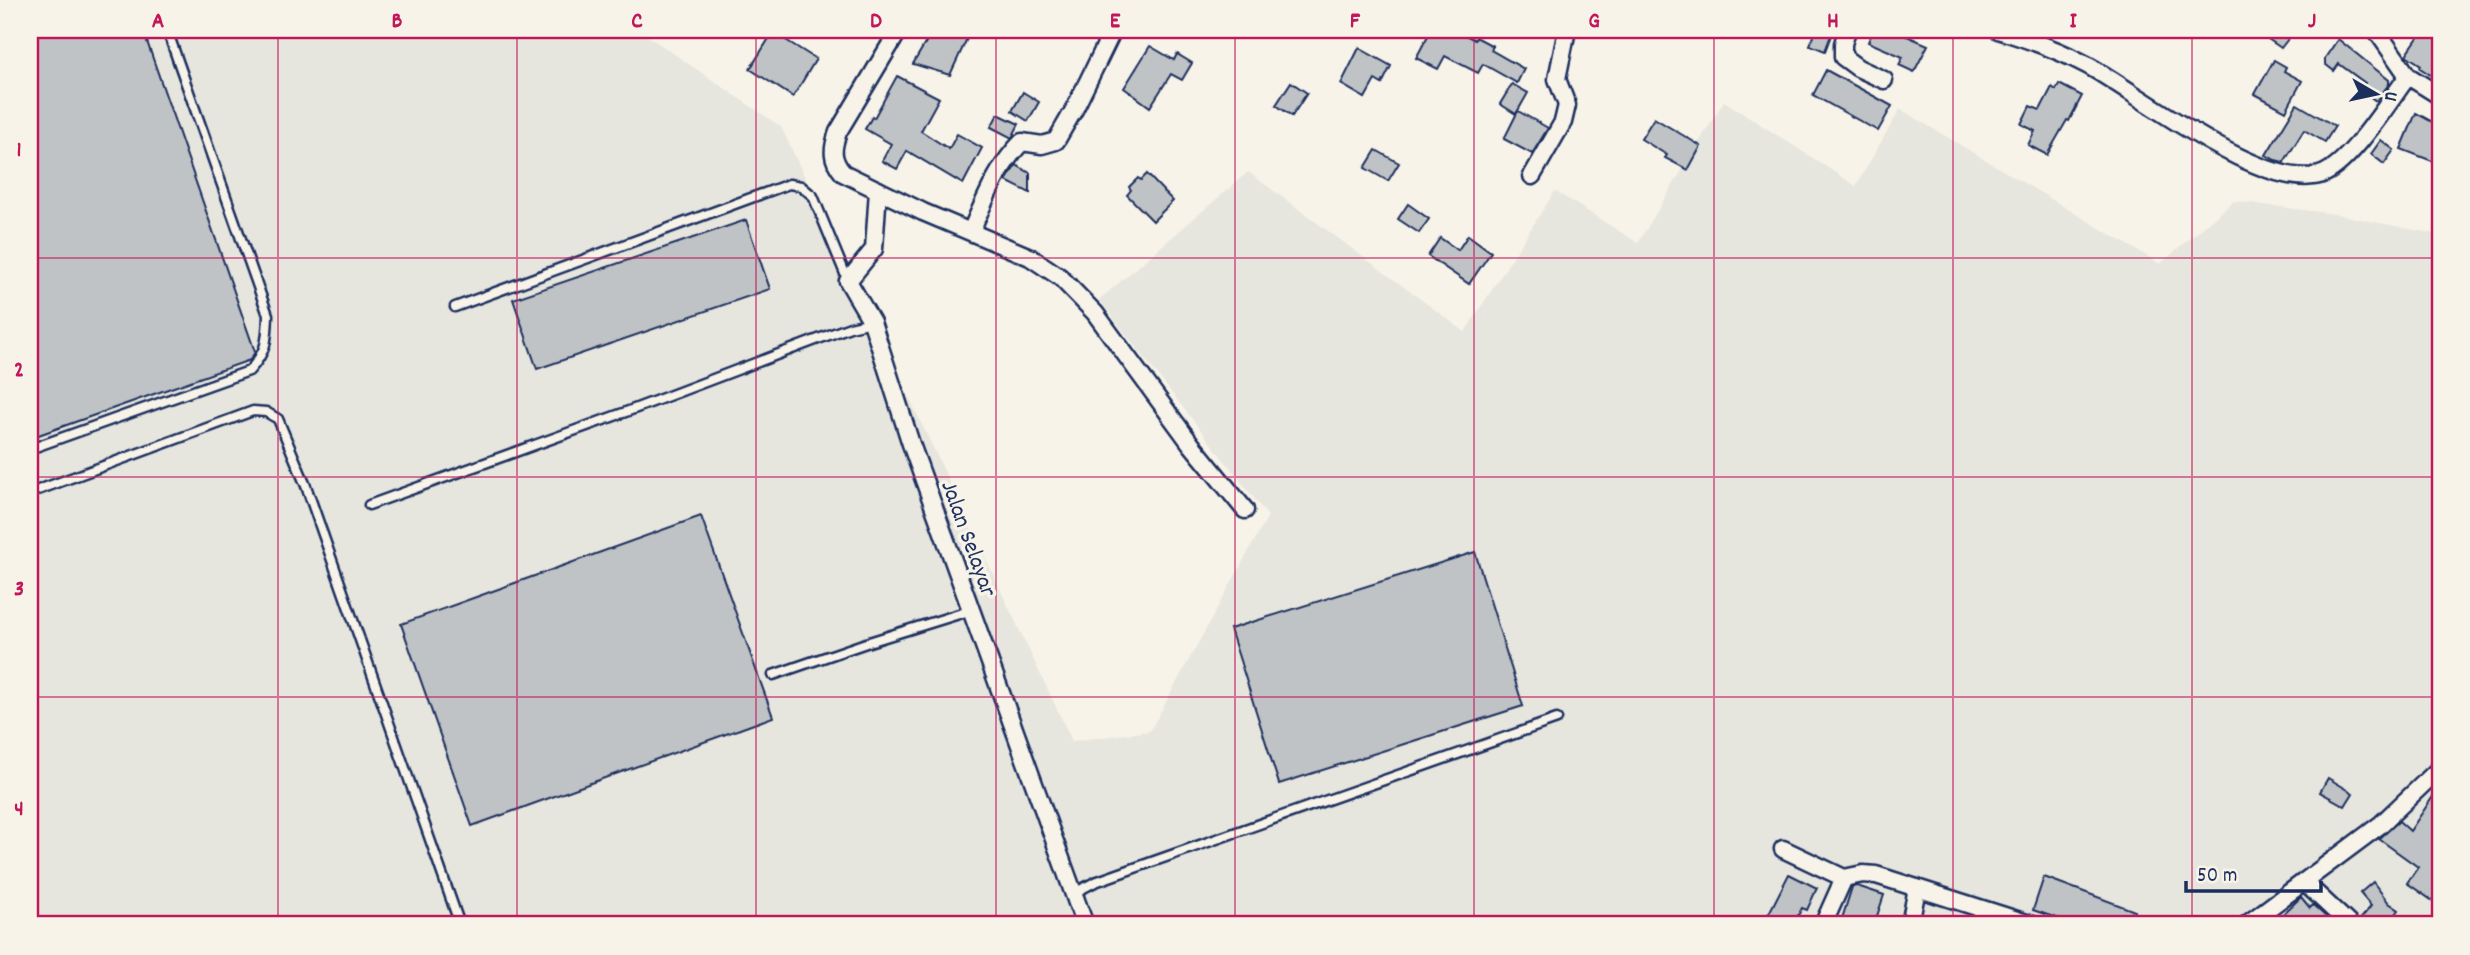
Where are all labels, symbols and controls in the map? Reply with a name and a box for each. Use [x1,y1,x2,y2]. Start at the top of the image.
text: A [152,6,164,39]
text: B [392,6,403,39]
text: C [631,6,643,39]
text: D [870,6,882,39]
text: E [1110,6,1121,39]
text: F [1350,6,1361,39]
text: G [1588,6,1600,39]
text: H [1827,6,1839,39]
text: I [2069,6,2077,39]
text: J [2308,6,2316,39]
north arrow [2340,60,2410,130]
text: U [2375,89,2403,103]
text: 1 [16,135,22,168]
text: 2 [14,355,24,388]
street label: Jalan Selayar [930,476,1004,602]
text: 3 [14,574,24,607]
text: 4 [14,794,24,827]
scale bar [2186,850,2321,894]
text: 50 m [2197,862,2237,892]

